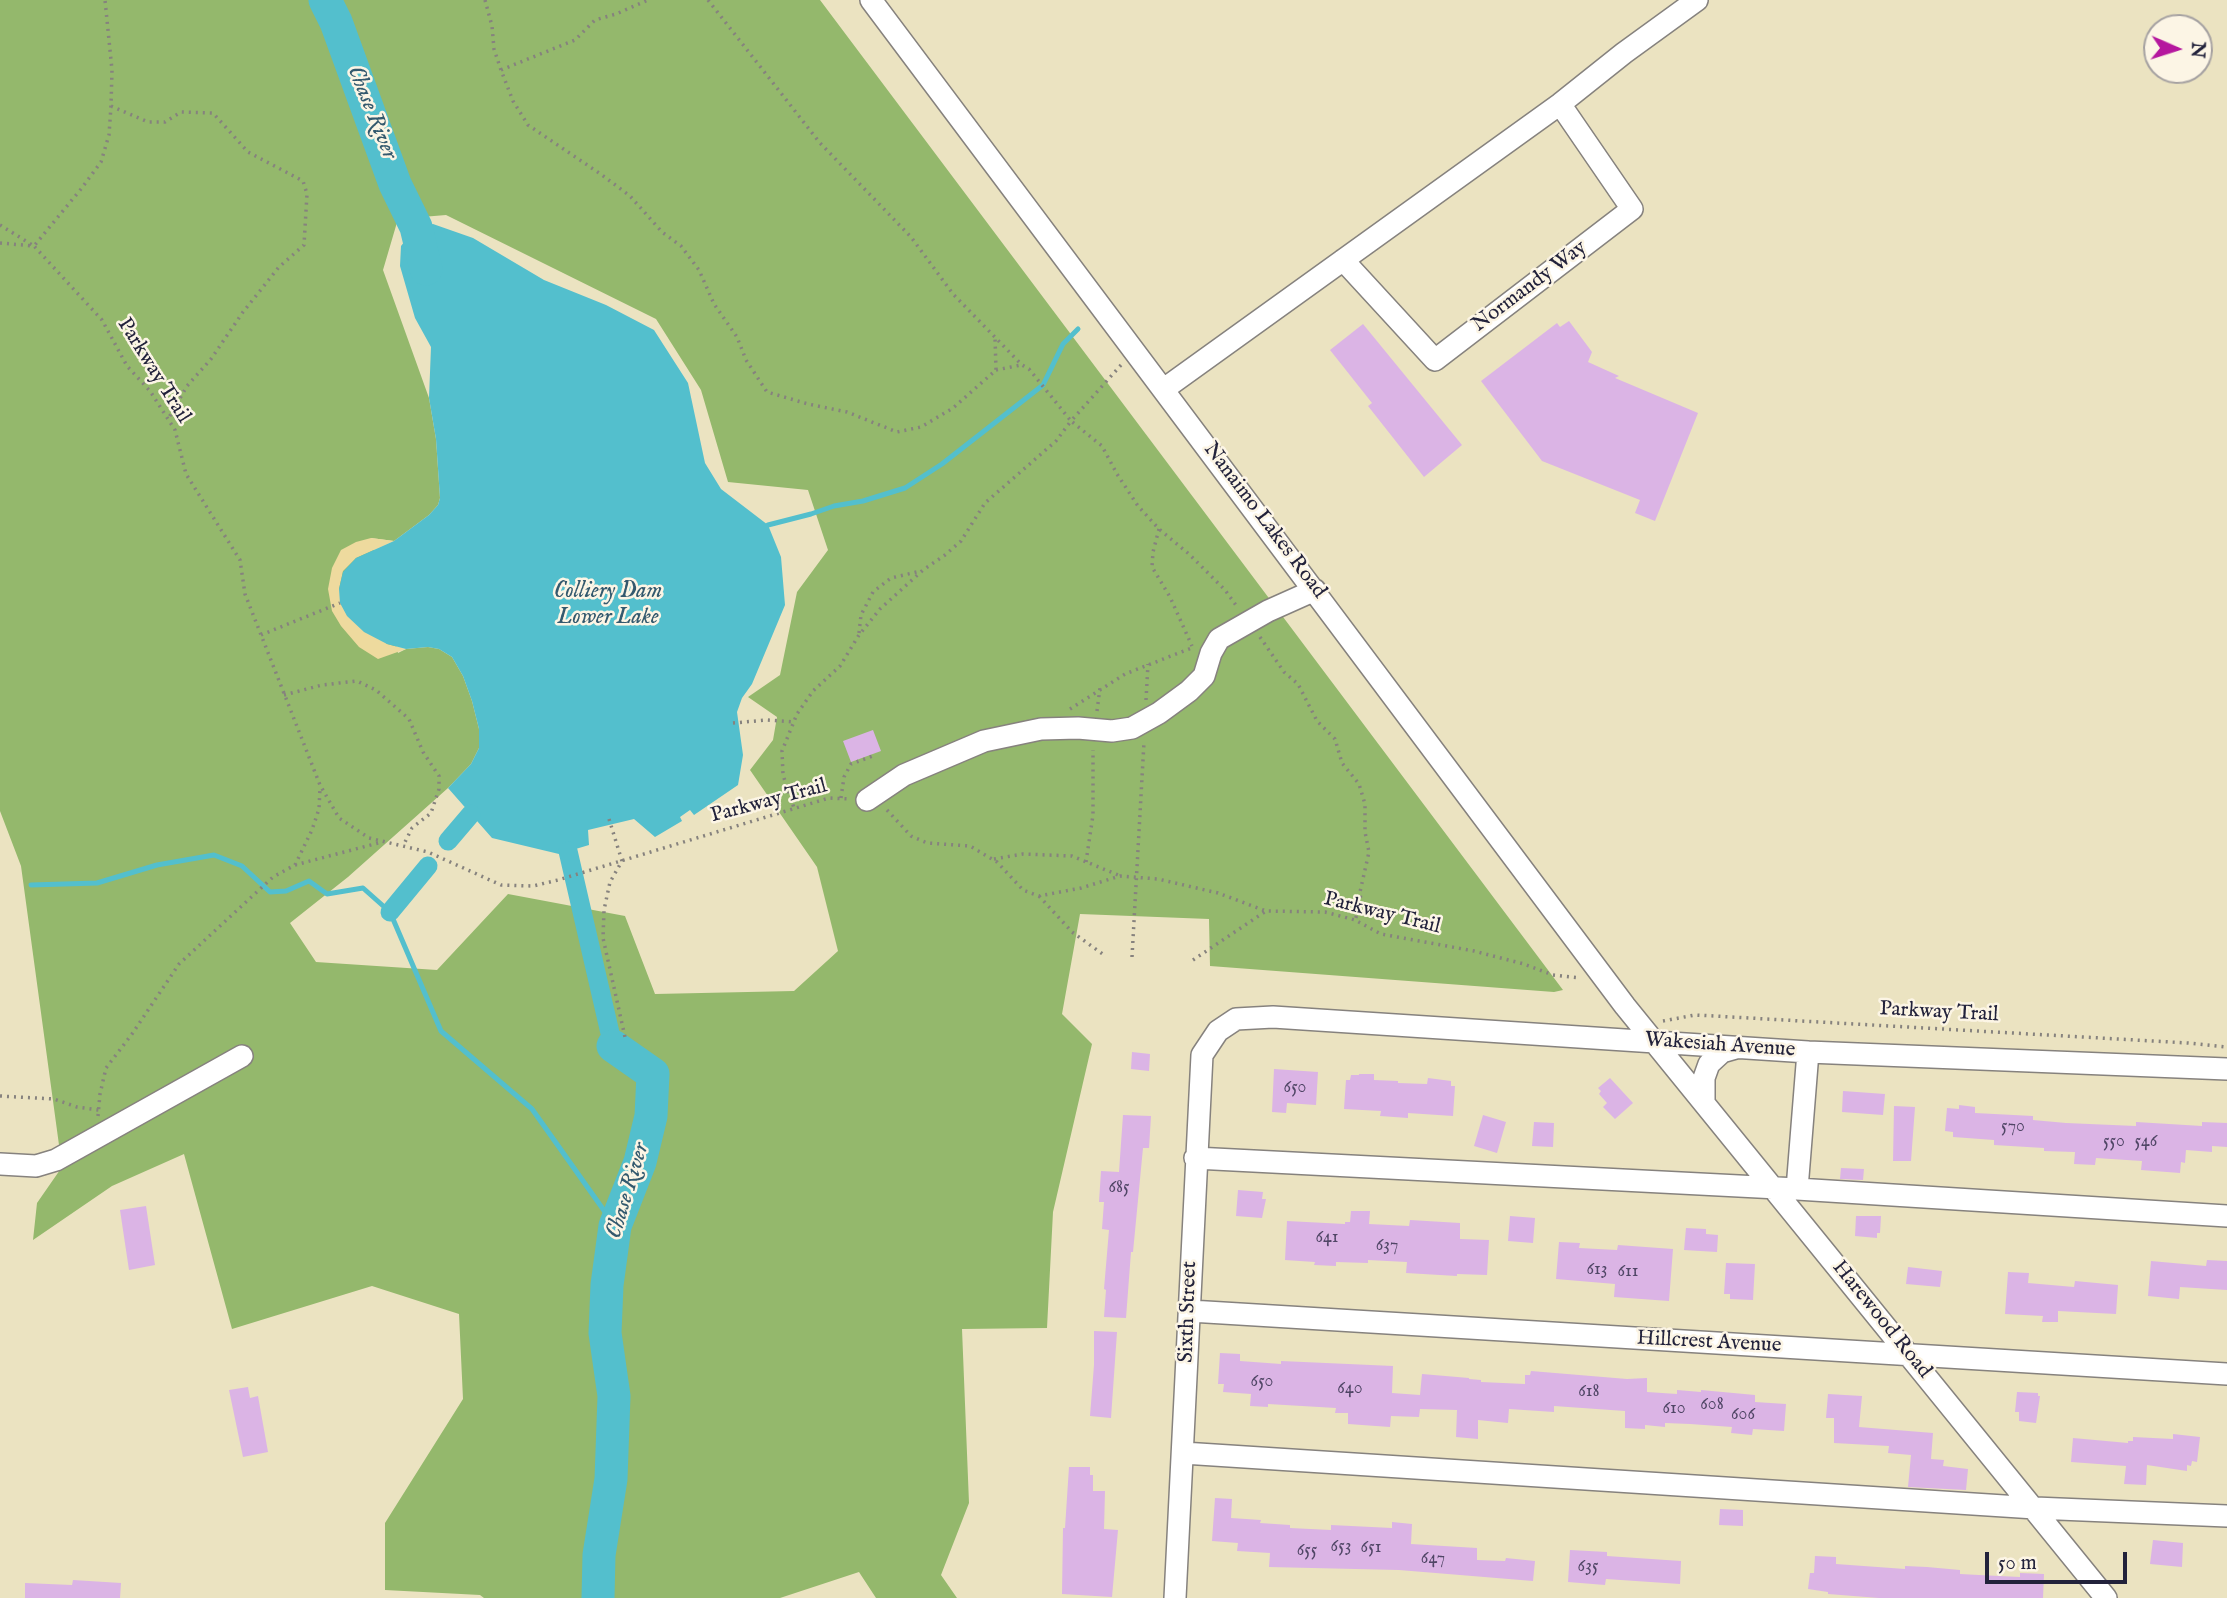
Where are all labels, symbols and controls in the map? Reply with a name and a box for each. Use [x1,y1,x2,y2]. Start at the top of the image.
north arrow [2143,14,2213,84]
text: N [2185,41,2209,59]
water label: Chase River [340,62,402,164]
street label: Normandy Way [1468,236,1592,338]
street label: Parkway Trail [111,314,195,428]
street label: Nanaimo Lakes Road [1197,438,1331,604]
water label: Colliery Dam Lower Lake [554,578,662,632]
street label: Parkway Trail [708,774,830,830]
street label: Parkway Trail [1321,887,1443,941]
street label: Parkway Trail [1879,997,1999,1029]
street label: Wakesiah Avenue [1644,1028,1796,1064]
house number: 650 [1284,1077,1306,1099]
house number: 570 [2001,1116,2025,1138]
house number: 550 [2103,1131,2125,1153]
house number: 546 [2135,1131,2157,1153]
water label: Chase River [601,1140,657,1242]
house number: 685 [1108,1177,1130,1199]
house number: 641 [1315,1227,1339,1249]
house number: 637 [1376,1235,1398,1257]
street label: Harewood Road [1826,1256,1936,1384]
house number: 613 [1587,1259,1607,1281]
street label: Sixth Street [1175,1261,1203,1363]
house number: 611 [1618,1261,1638,1283]
street label: Hillcrest Avenue [1636,1327,1782,1359]
house number: 650 [1251,1371,1273,1393]
house number: 640 [1337,1378,1363,1400]
house number: 618 [1578,1381,1600,1403]
house number: 608 [1700,1394,1724,1416]
house number: 610 [1663,1398,1685,1420]
house number: 606 [1731,1404,1755,1426]
house number: 653 [1331,1536,1351,1558]
house number: 651 [1361,1537,1381,1559]
scale bar [1989,1538,2131,1582]
house number: 655 [1297,1540,1317,1562]
house number: 647 [1421,1548,1445,1570]
text: 50 m [1998,1550,2037,1577]
house number: 635 [1578,1556,1598,1578]

